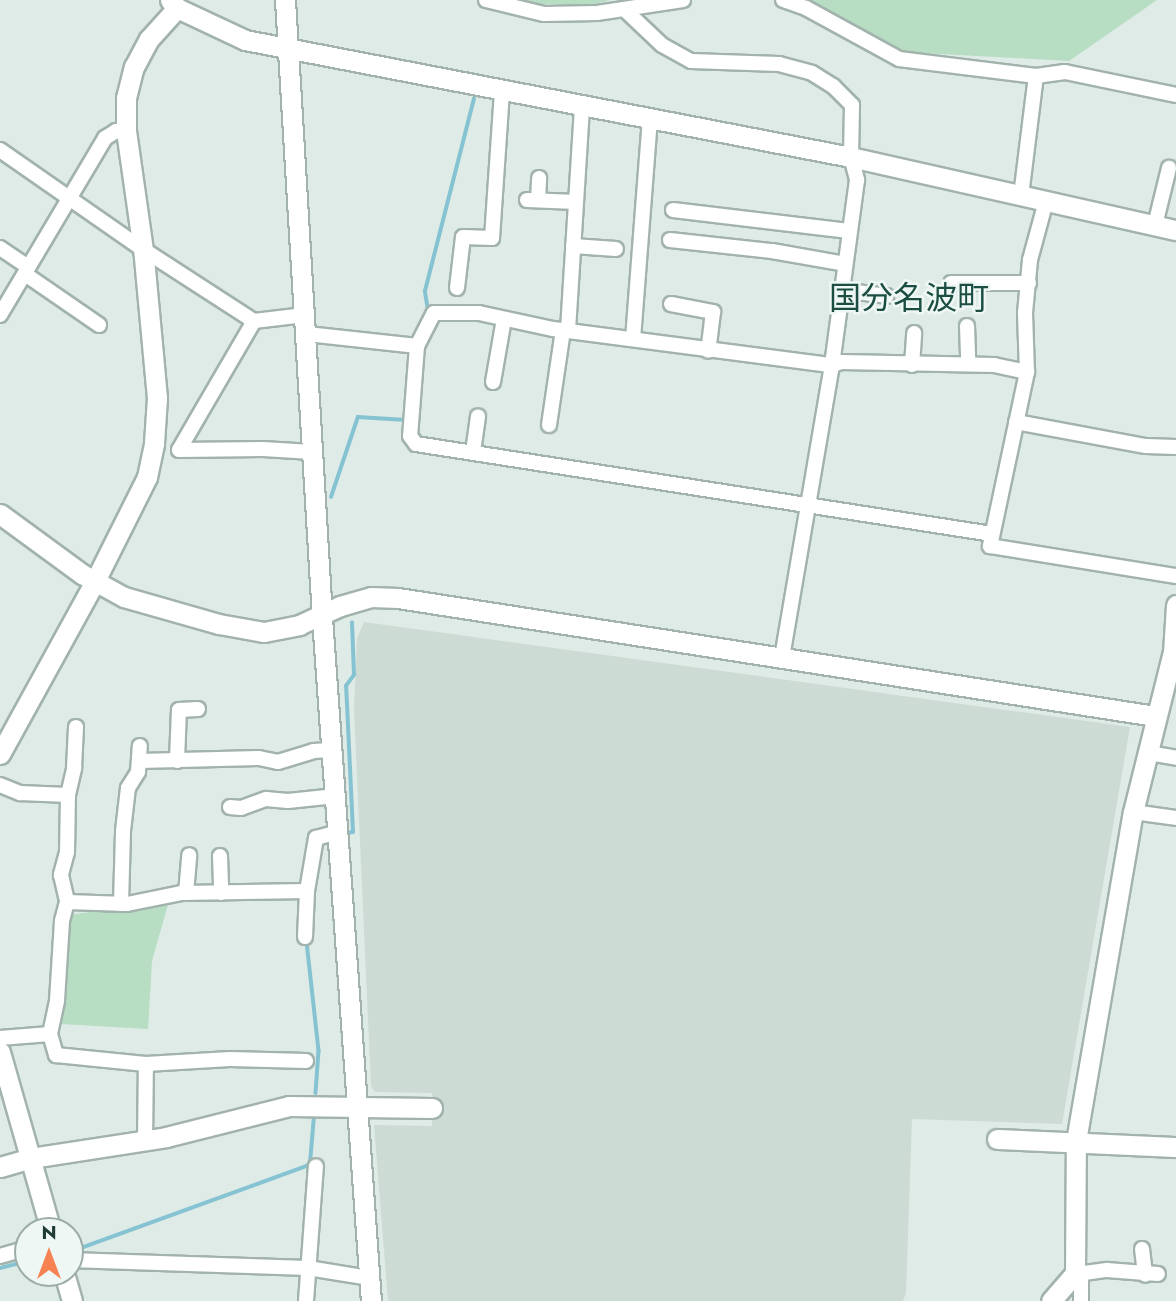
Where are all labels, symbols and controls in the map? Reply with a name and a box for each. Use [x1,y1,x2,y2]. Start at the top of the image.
district label: 国分名波町 [829,279,989,317]
north arrow [14,1217,84,1287]
text: N [41,1219,57,1246]

